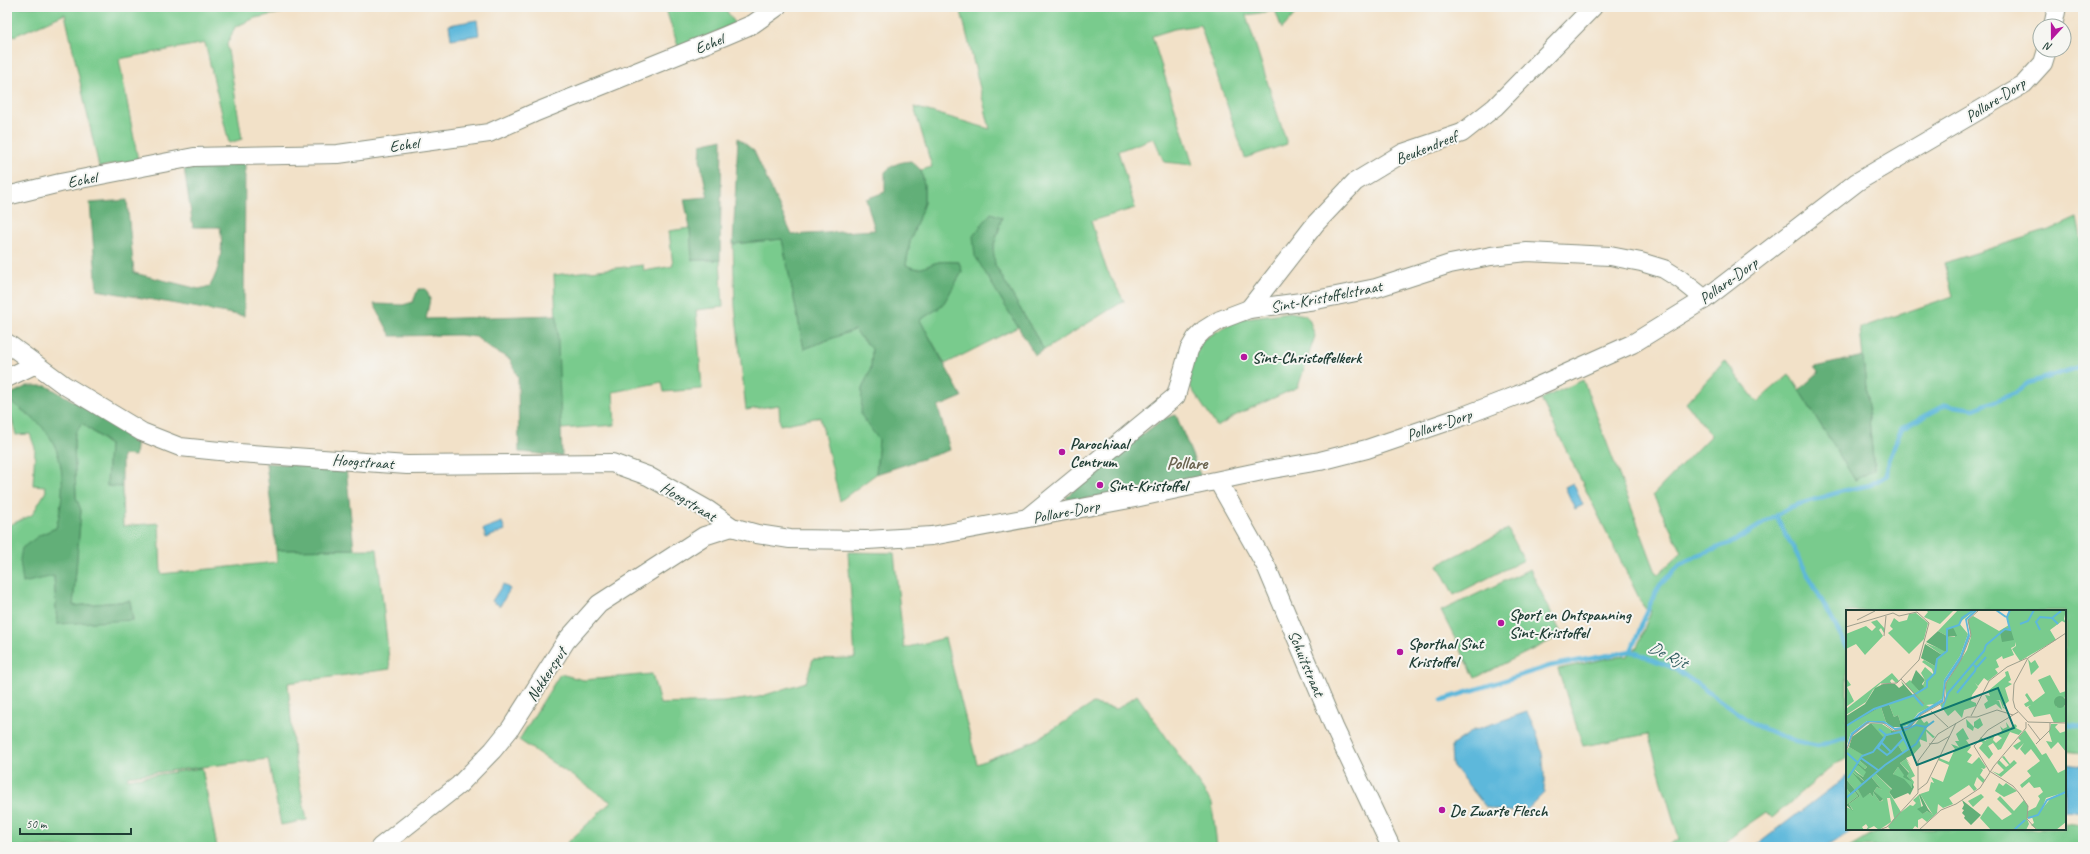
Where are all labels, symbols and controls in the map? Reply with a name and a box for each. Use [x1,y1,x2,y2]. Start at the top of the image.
north arrow [2032,18,2072,58]
street label: Echel [692,28,730,59]
text: N [2041,39,2054,55]
street label: Pollare-Dorp [1962,73,2030,127]
street label: Beukendreef [1393,125,1463,169]
street label: Echel [388,133,423,157]
street label: Echel [66,167,102,193]
street label: Pollare-Dorp [1695,252,1763,309]
street label: Sint-Kristoffelstraat [1269,276,1385,318]
place label: Sint-Christoffelkerk [1252,348,1363,368]
marker: Sint-Christoffelkerk [1239,352,1249,362]
street label: Pollare-Dorp [1404,404,1475,445]
place label: Parochiaal Centrum [1070,434,1132,472]
marker: Parochiaal Centrum [1057,447,1067,457]
street label: Hoogstraat [332,450,396,474]
district label: Pollare [1167,452,1209,474]
place label: Sint-Kristoffel [1108,476,1190,496]
street label: Hoogstraat [657,477,721,527]
marker: Sint-Kristoffel [1095,480,1105,490]
street label: Pollare-Dorp [1031,496,1102,528]
place label: Sport en Ontspanning Sint-Kristoffel [1509,605,1632,643]
inset map [1846,610,2066,830]
marker: Sport en Ontspanning Sint-Kristoffel [1496,618,1506,628]
street label: Schuitstraat [1283,627,1330,701]
place label: Sporthal Sint Kristoffel [1408,634,1485,672]
water label: De Rijt [1645,636,1694,674]
street label: Nekkersput [522,642,573,705]
marker: Sporthal Sint Kristoffel [1395,647,1405,657]
place label: De Zwarte Flesch [1450,801,1549,821]
marker: De Zwarte Flesch [1437,805,1447,815]
scale bar [20,810,131,836]
text: 50 m [26,816,48,832]

